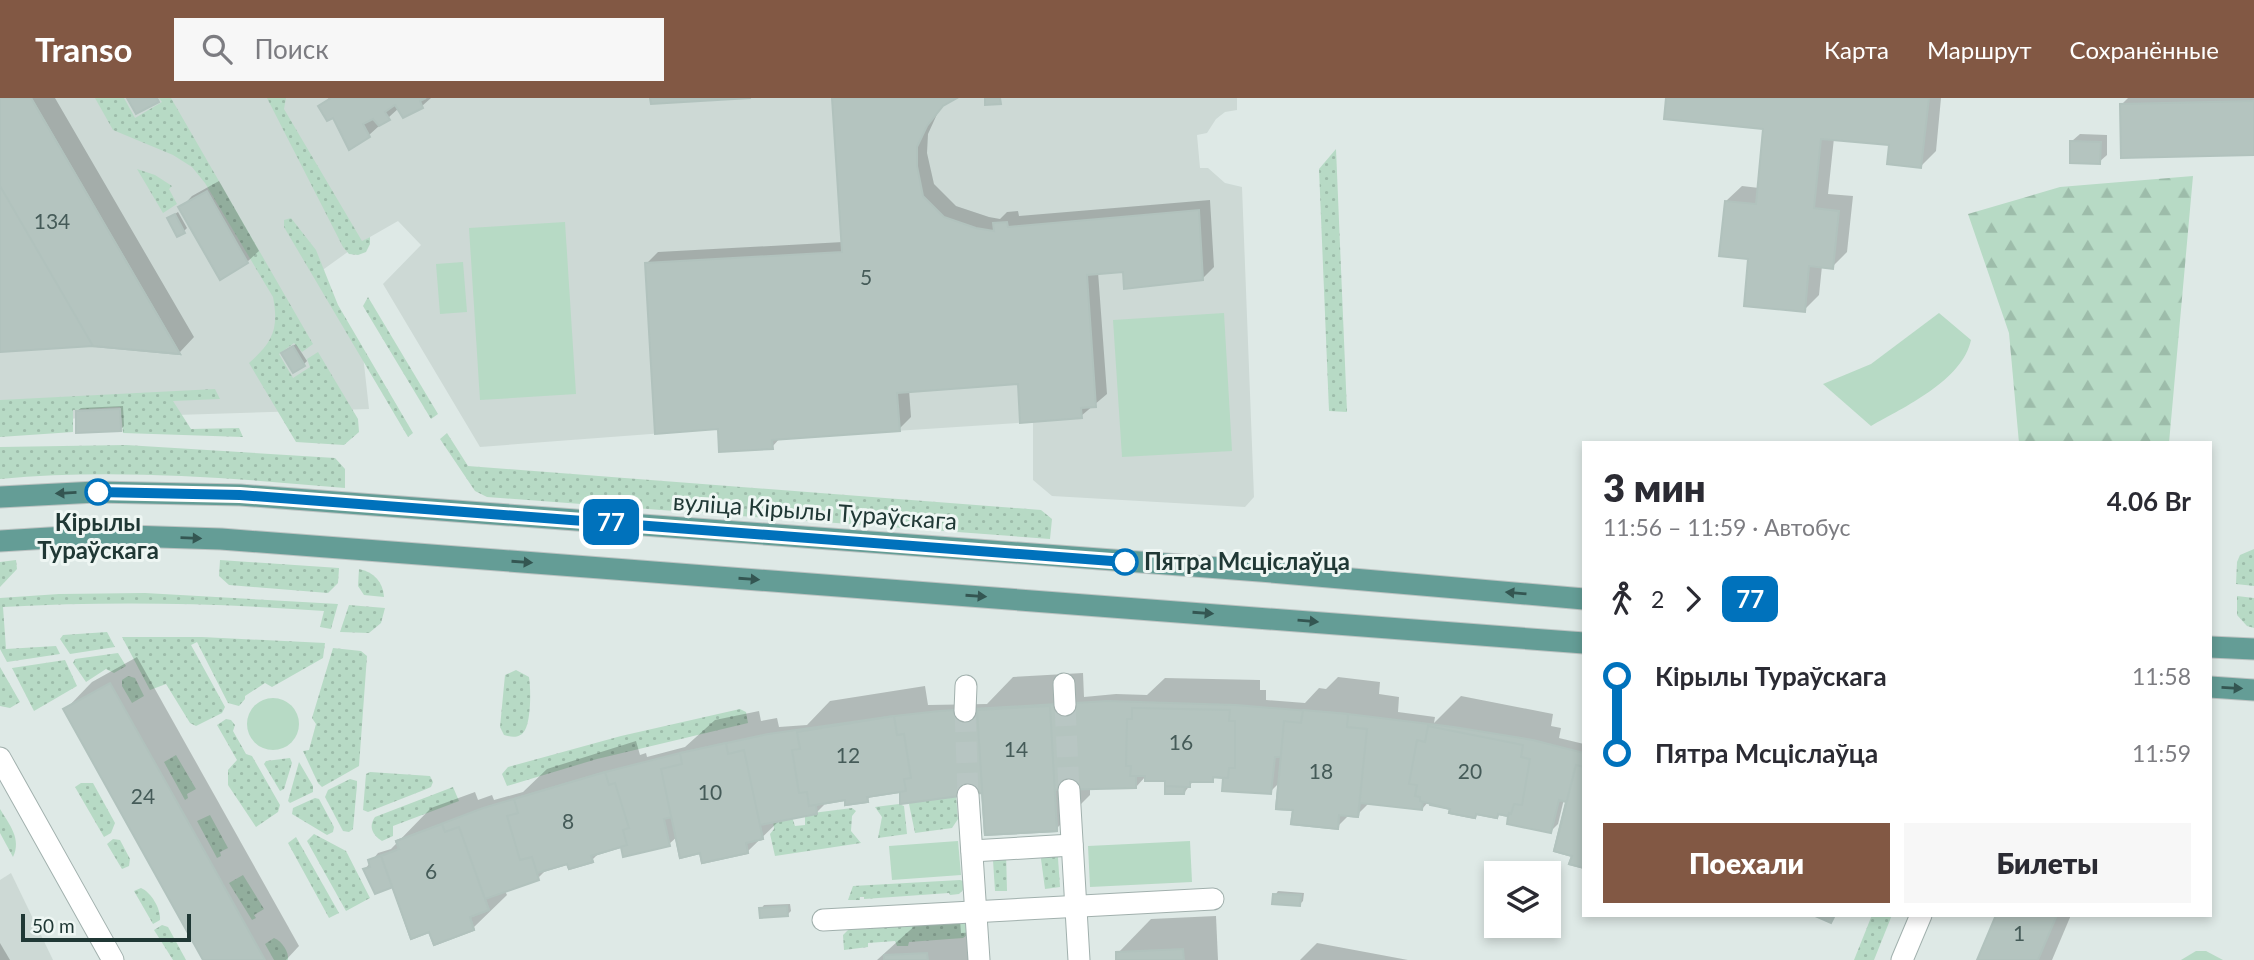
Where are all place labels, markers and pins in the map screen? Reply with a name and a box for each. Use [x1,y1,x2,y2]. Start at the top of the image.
marker: Кірылы Тураўскага [85,479,111,505]
place label: Кірылы Тураўскага [37,507,159,564]
place label: Пятра Мсціслаўца [1144,546,1350,575]
marker: Пятра Мсціслаўца [1112,549,1138,575]

